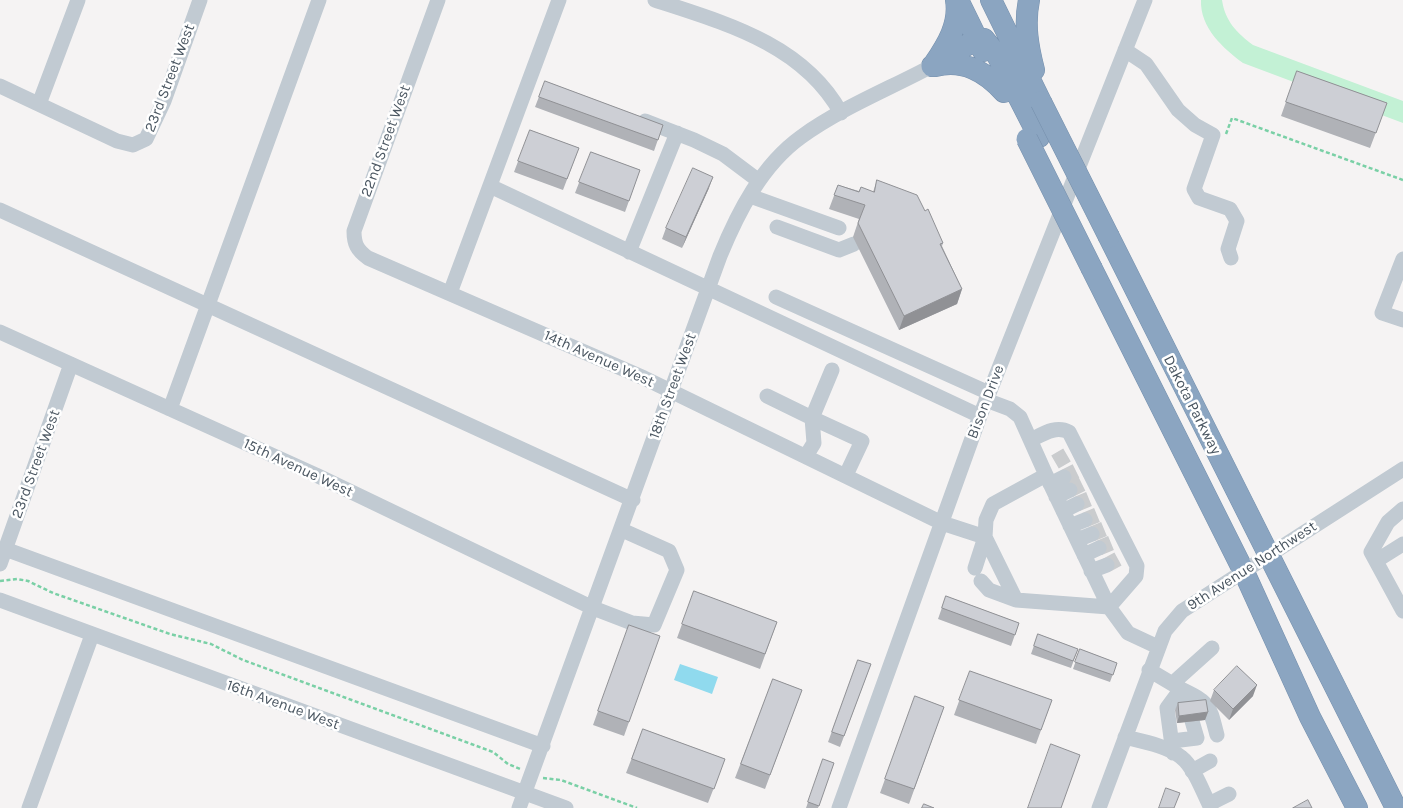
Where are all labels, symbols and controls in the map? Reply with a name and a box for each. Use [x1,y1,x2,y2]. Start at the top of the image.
street label: 23rd Street West [141,21,199,135]
street label: 22nd Street West [357,83,415,199]
street label: 14th Avenue West [541,327,657,391]
street label: 18th Street West [646,331,700,441]
street label: Dakota Parkway [1159,352,1225,458]
street label: Bison Drive [964,363,1008,441]
street label: 23rd Street West [8,407,64,521]
street label: 15th Avenue West [240,435,356,501]
street label: 9th Avenue Northwest [1184,517,1320,615]
street label: 16th Avenue West [224,676,342,734]

